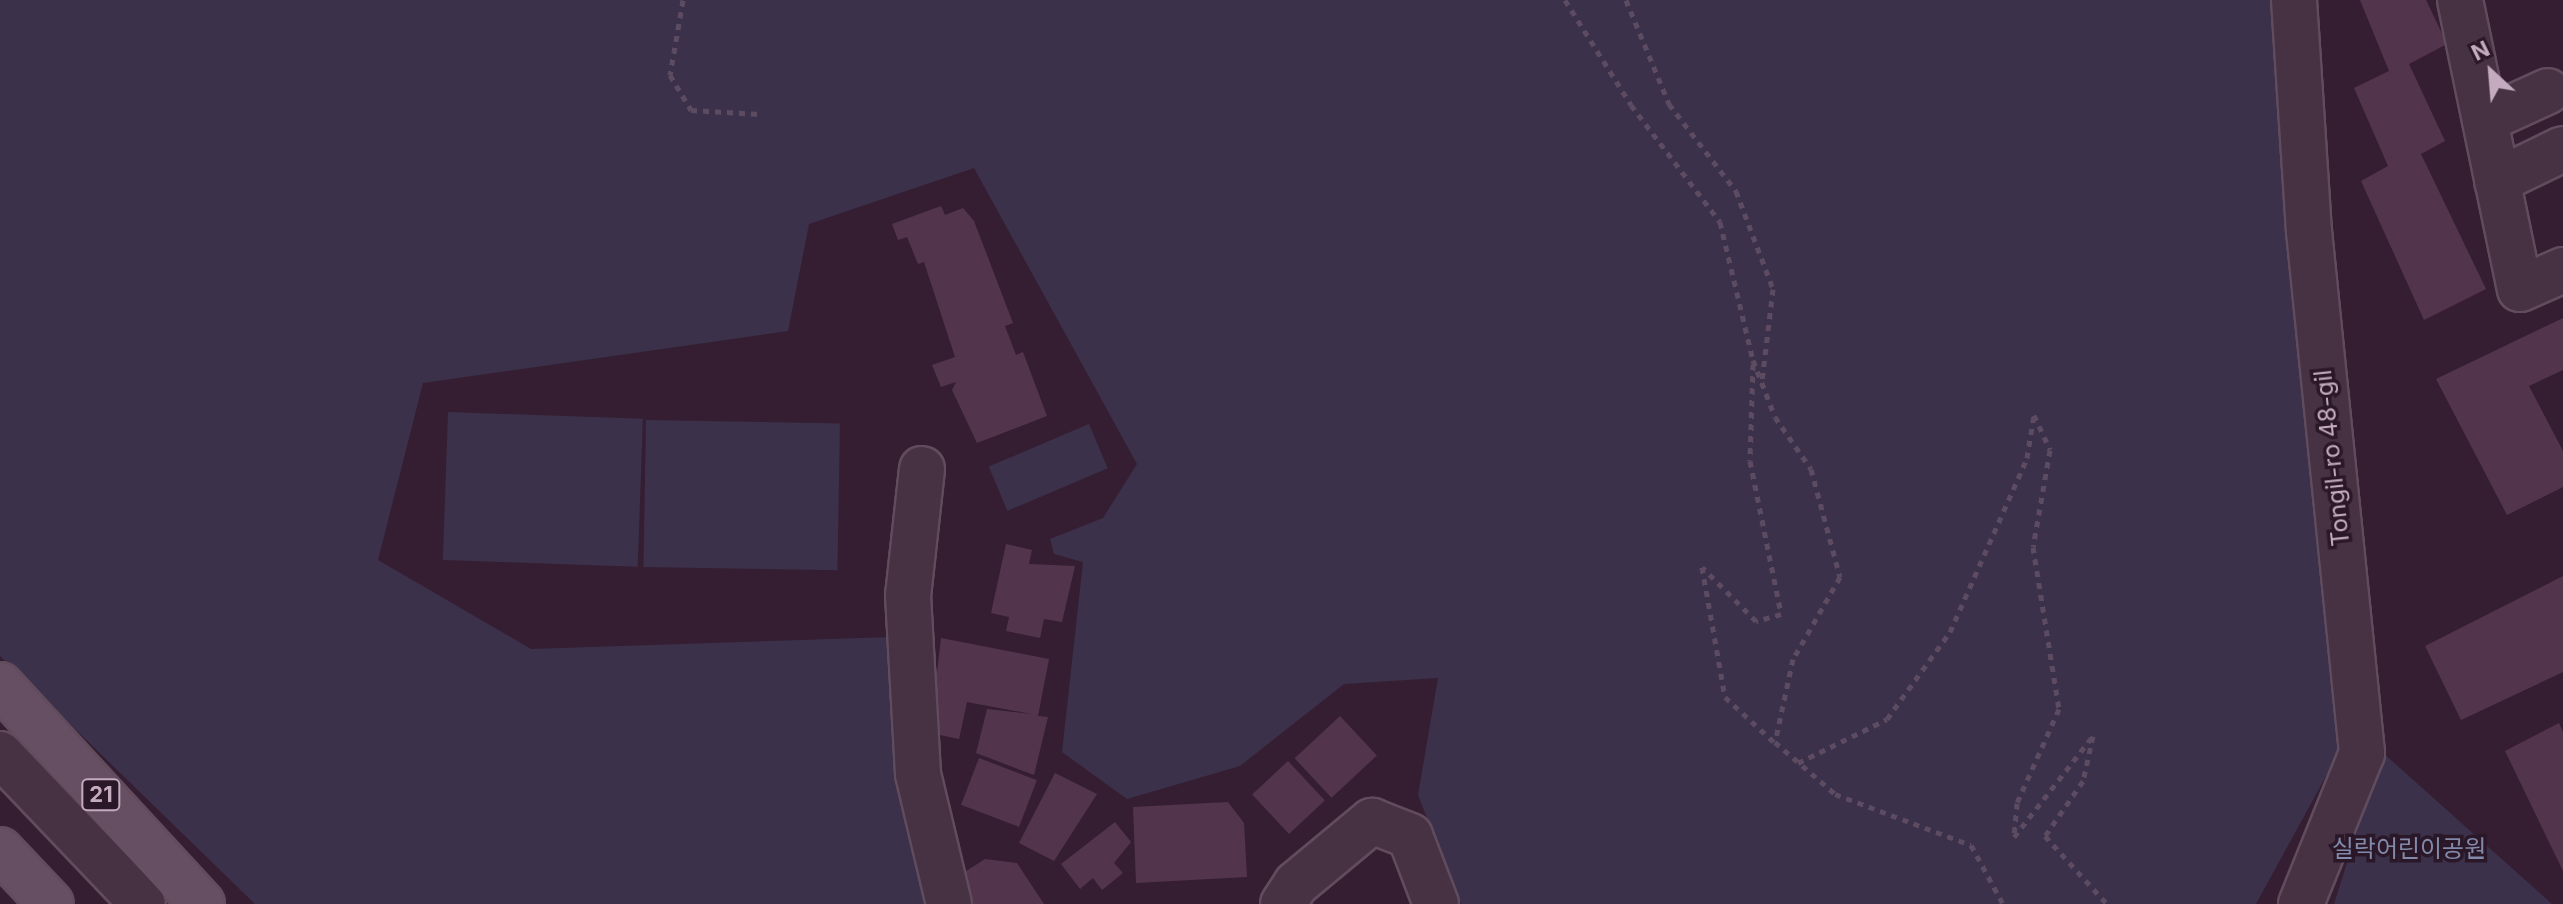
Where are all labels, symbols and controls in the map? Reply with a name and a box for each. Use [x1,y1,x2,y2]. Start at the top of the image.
north arrow [2451,32,2531,112]
text: N [2467,35,2494,66]
street label: Tongil-ro 48-gil [2308,368,2356,548]
road number: 21 [81,777,121,813]
park label: 실락어린이공원 [2332,835,2486,863]

